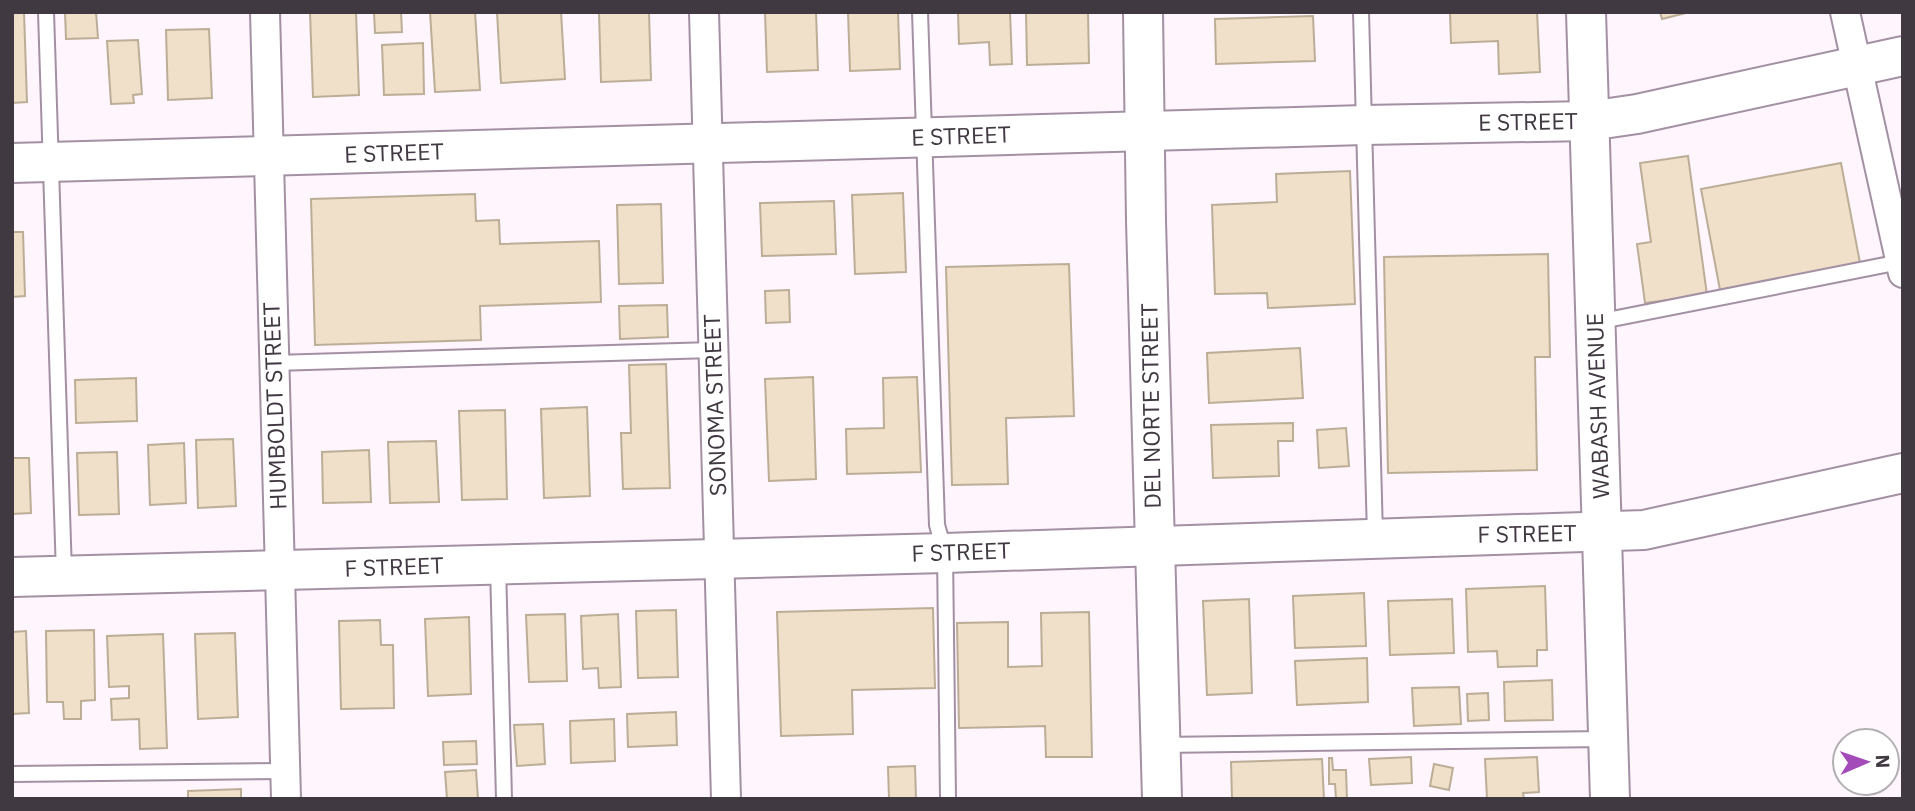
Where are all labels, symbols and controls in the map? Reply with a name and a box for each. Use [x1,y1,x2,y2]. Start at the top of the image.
street label: E STREET [1478,105,1578,137]
street label: E STREET [911,118,1011,152]
street label: E STREET [344,135,444,169]
street label: HUMBOLDT STREET [255,302,293,510]
street label: DEL NORTE STREET [1133,303,1167,509]
street label: WABASH AVENUE [1579,312,1615,500]
street label: SONOMA STREET [696,314,732,496]
street label: F STREET [1477,517,1577,549]
street label: F STREET [911,534,1011,568]
street label: F STREET [344,549,444,583]
north arrow [1831,727,1901,797]
text: N [1871,754,1895,769]

